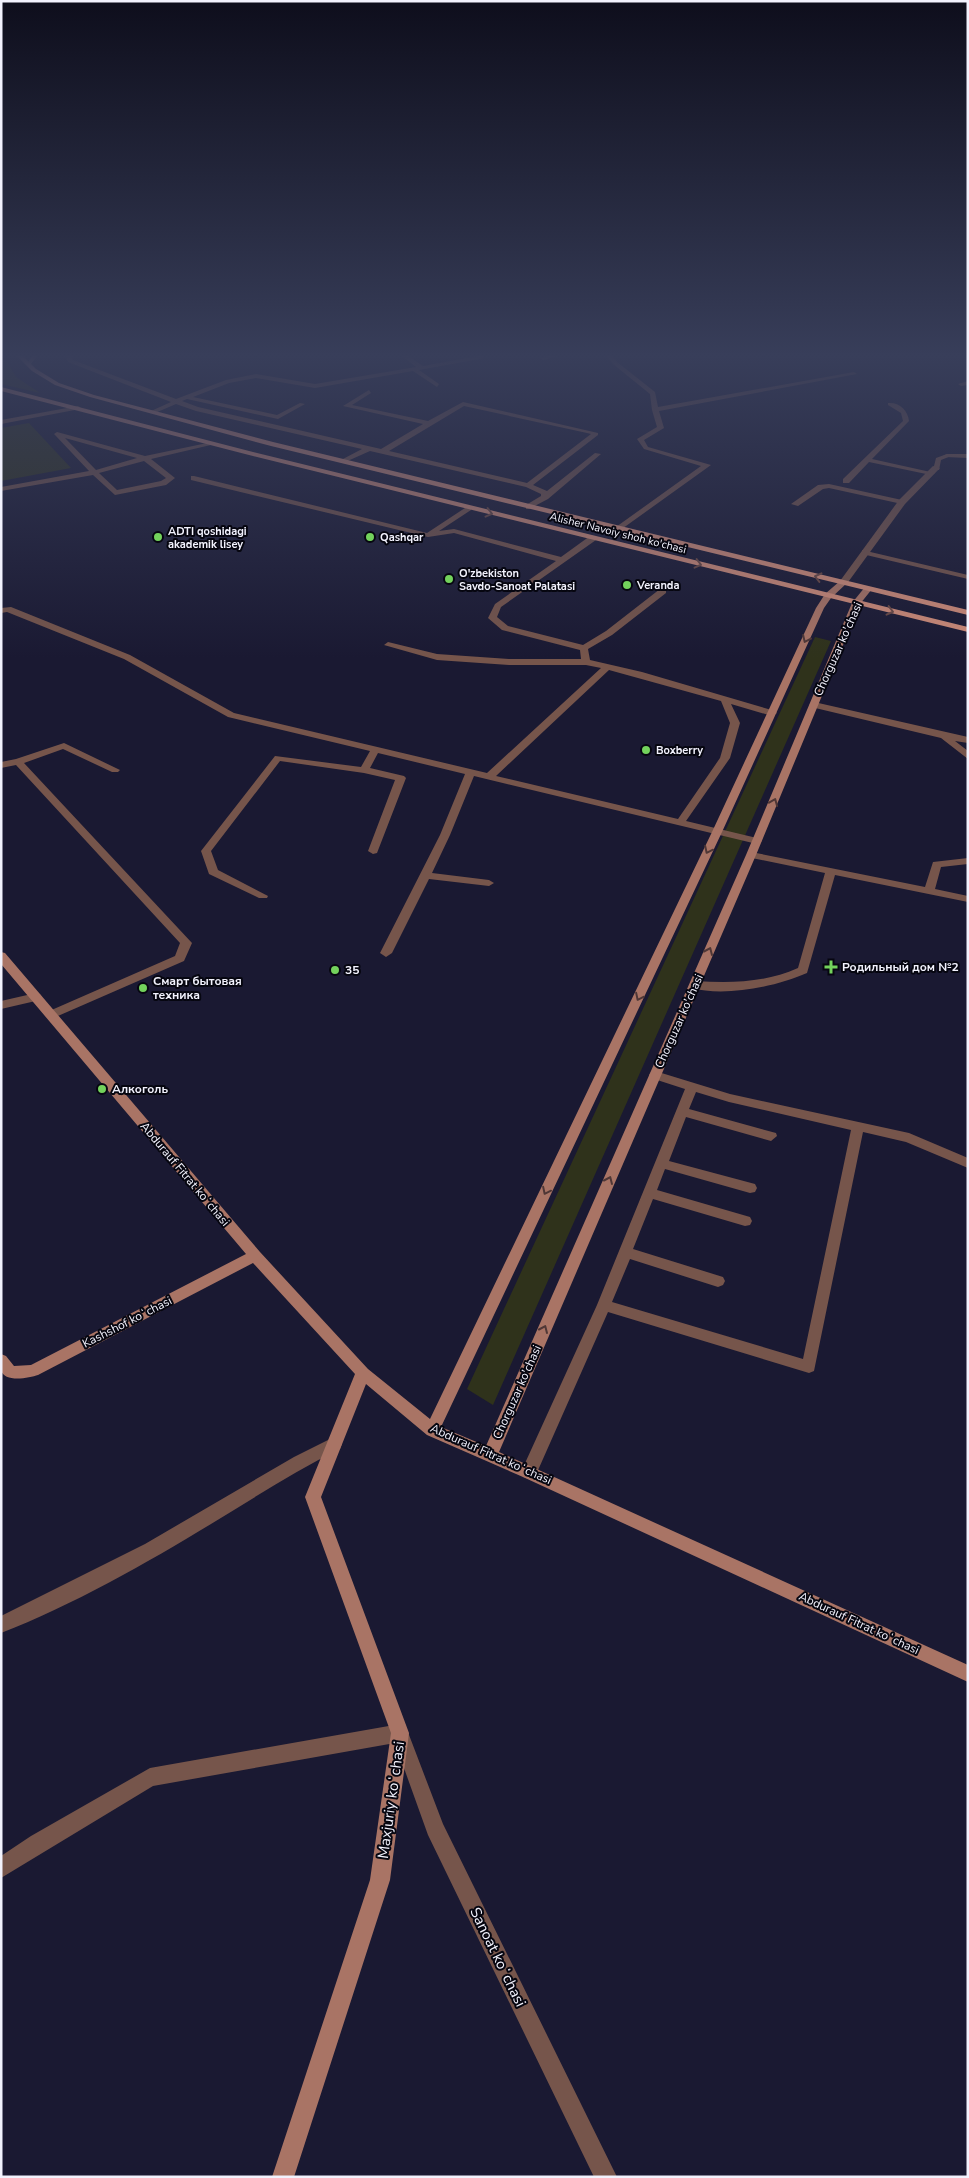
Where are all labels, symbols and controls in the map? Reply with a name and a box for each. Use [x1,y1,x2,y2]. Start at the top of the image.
one-way arrow [485,507,494,518]
street label: Alisher Navoiy shoh ko'chasi [548,509,688,557]
place label: ADTI qoshidagi akademik lisey [168,524,247,552]
place label: Qashqar [380,530,424,545]
marker: ADTI qoshidagi akademik lisey [152,531,164,543]
marker: Qashqar [364,531,376,543]
one-way arrow [694,558,703,569]
place label: O'zbekiston Savdo-Sanoat Palatasi [459,566,575,594]
one-way arrow [814,572,823,583]
marker: O'zbekiston Savdo-Sanoat Palatasi [443,573,455,585]
place label: Veranda [636,578,679,593]
marker: Veranda [621,579,633,591]
street label: Chorguzar ko'chasi [810,599,866,699]
one-way arrow [886,605,895,616]
one-way arrow [801,634,812,643]
place label: Boxberry [656,743,703,758]
marker: Boxberry [640,744,652,756]
one-way arrow [767,798,778,807]
one-way arrow [704,845,715,854]
one-way arrow [703,947,714,956]
place label: Родильный дом №2 [842,959,959,975]
marker: Родильный дом №2 [824,960,838,974]
place label: 35 [345,962,359,978]
marker: 35 [329,964,341,976]
street label: Chorguzar ko'chasi [651,971,707,1071]
place label: Смарт бытовая техника [153,973,242,1003]
marker: Смарт бытовая техника [137,982,149,994]
one-way arrow [634,992,645,1001]
place label: Алкоголь [112,1081,168,1097]
marker: Алкоголь [96,1083,108,1095]
street label: Abdurauf Fitrat koʻchasi [137,1119,233,1229]
one-way arrow [603,1176,614,1185]
one-way arrow [542,1186,552,1195]
street label: Kashshof koʻchasi [79,1293,175,1351]
one-way arrow [538,1325,549,1334]
street label: Chorguzar ko'chasi [489,1342,545,1442]
street label: Abdurauf Fitrat koʻchasi [428,1420,554,1488]
street label: Abdurauf Fitrat koʻchasi [796,1588,922,1658]
street label: Maxjuriy koʻchasi [373,1740,409,1860]
street label: Sanoat koʻchasi [465,1904,531,2010]

